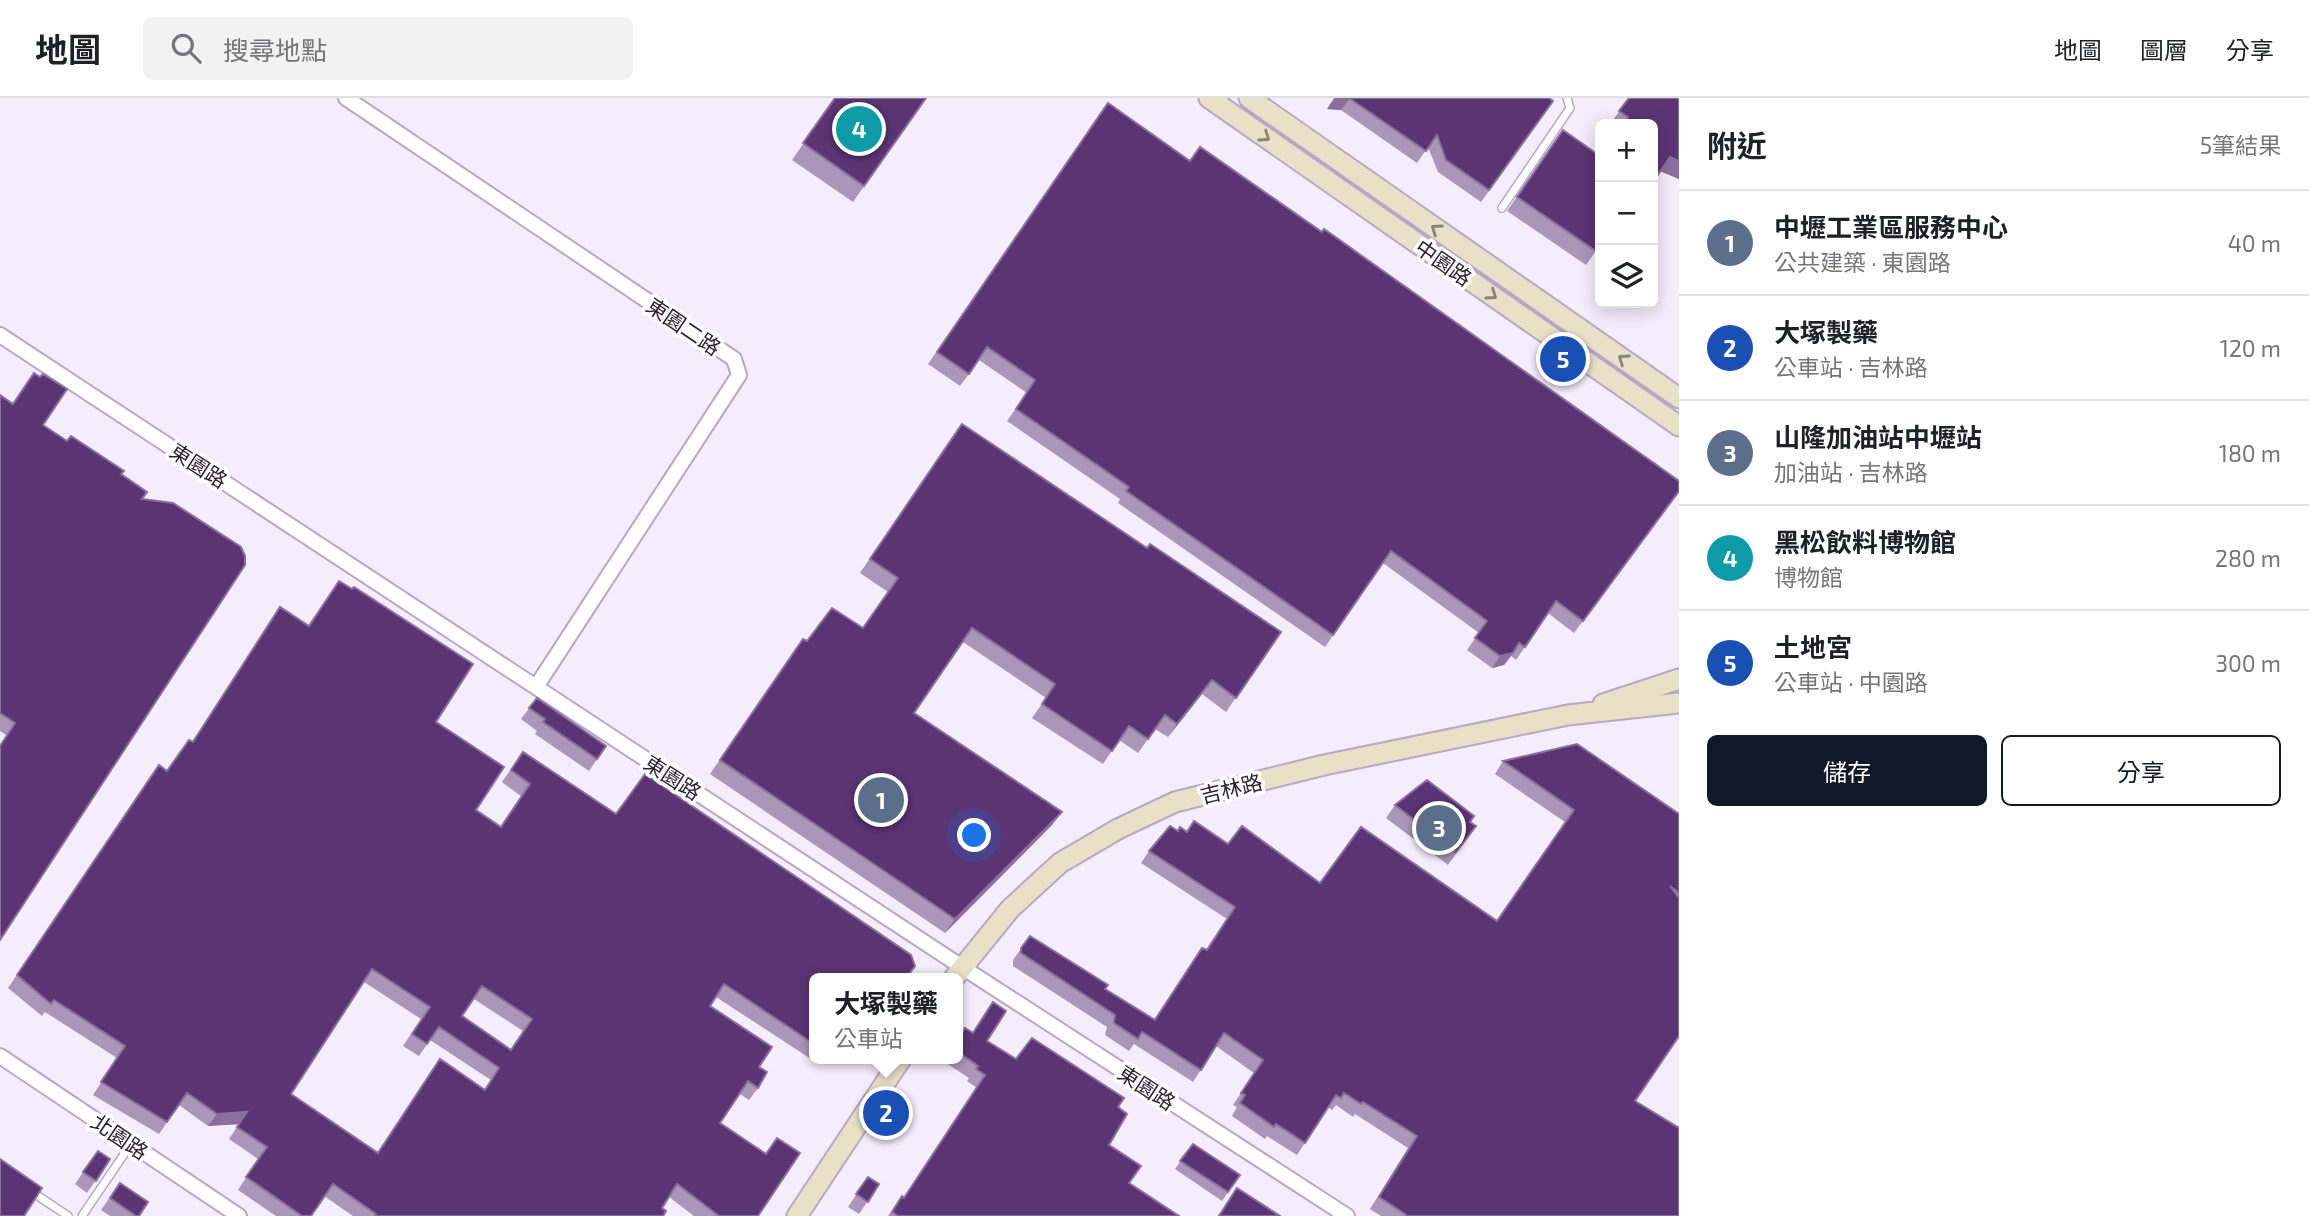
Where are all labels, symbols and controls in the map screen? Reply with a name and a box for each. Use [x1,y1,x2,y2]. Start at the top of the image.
search box [143,17,633,80]
text: 地圖 [35,29,101,69]
icon: search [167,29,205,67]
text: 搜尋地點 [223,34,327,65]
text: 地圖 [2054,35,2102,64]
text: 圖層 [2140,35,2188,64]
text: 分享 [2226,35,2274,64]
pin: 4 [836,103,882,155]
map controls [1595,119,1658,308]
button: + [1595,119,1658,182]
text: 附近 [1707,127,1767,163]
one-way arrow [1257,129,1270,141]
text: 5筆結果 [2200,131,2281,159]
button: − [1595,182,1658,245]
text: 中壢工業區服務中心 [1774,211,2008,242]
one-way arrow [1431,225,1444,237]
text: 1 [1725,229,1735,257]
text: 40 m [2228,229,2281,257]
street label: 中園路 [1411,234,1477,290]
button: layers [1595,245,1658,308]
text: 公共建築 · 東園路 [1774,248,1951,276]
one-way arrow [1484,287,1497,300]
street label: 東園二路 [642,292,726,360]
text: 大塚製藥 [1774,316,1878,347]
pin: 5 [1540,333,1586,385]
text: 2 [1723,334,1737,362]
text: 120 m [2220,334,2281,362]
text: 公車站 · 吉林路 [1774,353,1928,381]
one-way arrow [1618,355,1631,367]
text: 山隆加油站中壢站 [1774,421,1982,452]
street label: 東園路 [166,437,232,493]
text: 3 [1723,439,1737,467]
text: 180 m [2219,439,2281,467]
text: 加油站 · 吉林路 [1774,458,1928,486]
text: 黑松飲料博物館 [1774,526,1956,557]
text: 4 [1723,544,1737,572]
text: 280 m [2215,544,2281,572]
text: 博物館 [1774,563,1843,591]
text: 土地宮 [1774,631,1852,662]
text: 5 [1724,649,1736,677]
text: 300 m [2215,649,2281,677]
text: 公車站 · 中園路 [1774,668,1928,696]
button: 儲存 [1707,735,1987,806]
button: 分享 [2001,735,2281,806]
street label: 東園路 [640,749,706,805]
street label: 吉林路 [1197,768,1265,808]
pin: 1 [858,774,904,826]
pin: 3 [1416,802,1462,854]
your location [957,818,991,852]
popup [809,973,963,1064]
text: 大塚製藥 [834,987,938,1018]
text: 公車站 [834,1024,903,1052]
street label: 東園路 [1114,1059,1180,1115]
pin: 2 [863,1087,909,1139]
street label: 北園路 [87,1108,153,1164]

